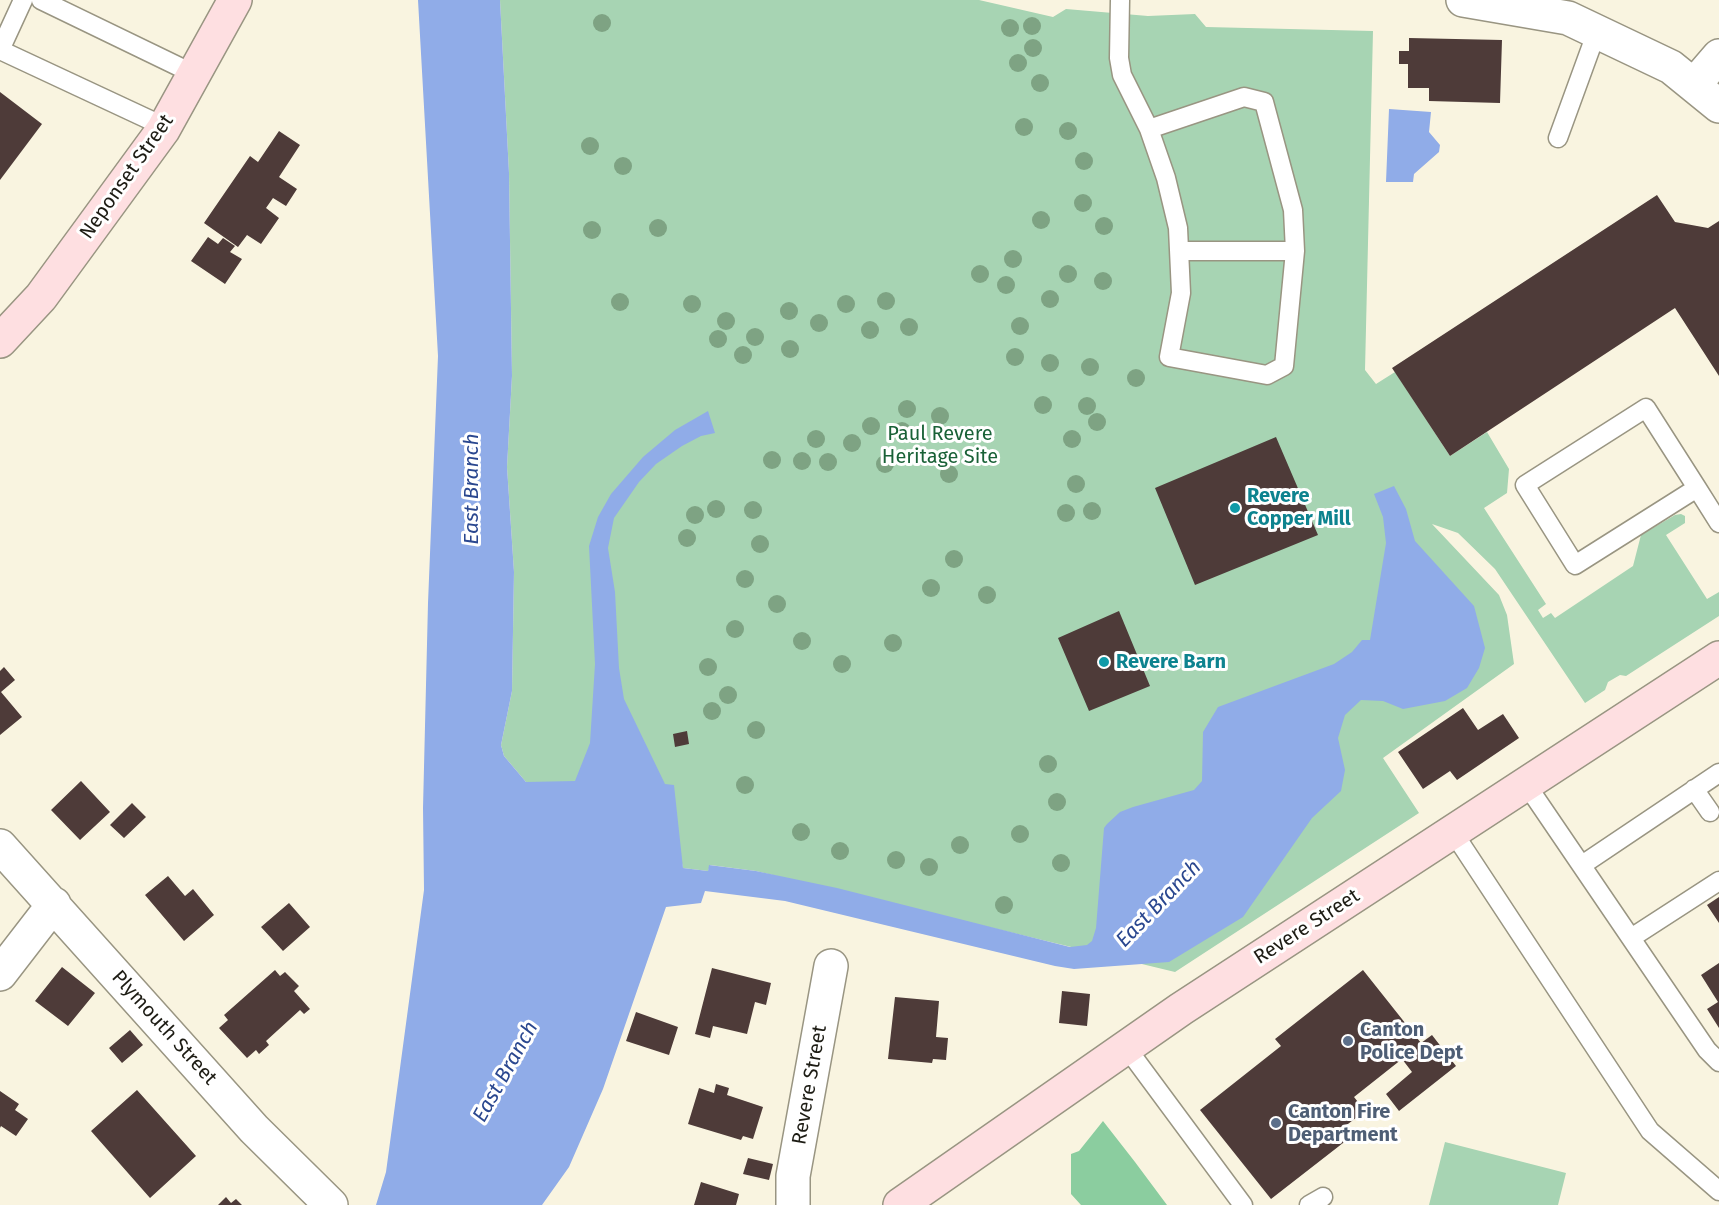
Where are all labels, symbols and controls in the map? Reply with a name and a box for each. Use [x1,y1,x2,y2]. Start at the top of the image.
street label: Neponset Street [75,110,179,244]
park label: Paul Revere Heritage Site [882,422,998,469]
water label: East Branch [459,433,485,545]
place label: Revere Copper Mill [1247,484,1351,531]
marker: Revere Copper Mill [1228,501,1242,515]
place label: Revere Barn [1116,650,1226,674]
marker: Revere Barn [1097,655,1111,669]
water label: East Branch [1111,855,1207,953]
street label: Revere Street [1250,884,1364,970]
street label: Plymouth Street [106,966,222,1090]
water label: East Branch [468,1017,544,1127]
place label: Canton Police Dept [1360,1018,1463,1065]
street label: Revere Street [788,1023,832,1147]
marker: Canton Police Dept [1341,1034,1355,1048]
place label: Canton Fire Department [1288,1100,1398,1147]
marker: Canton Fire Department [1269,1116,1283,1130]

